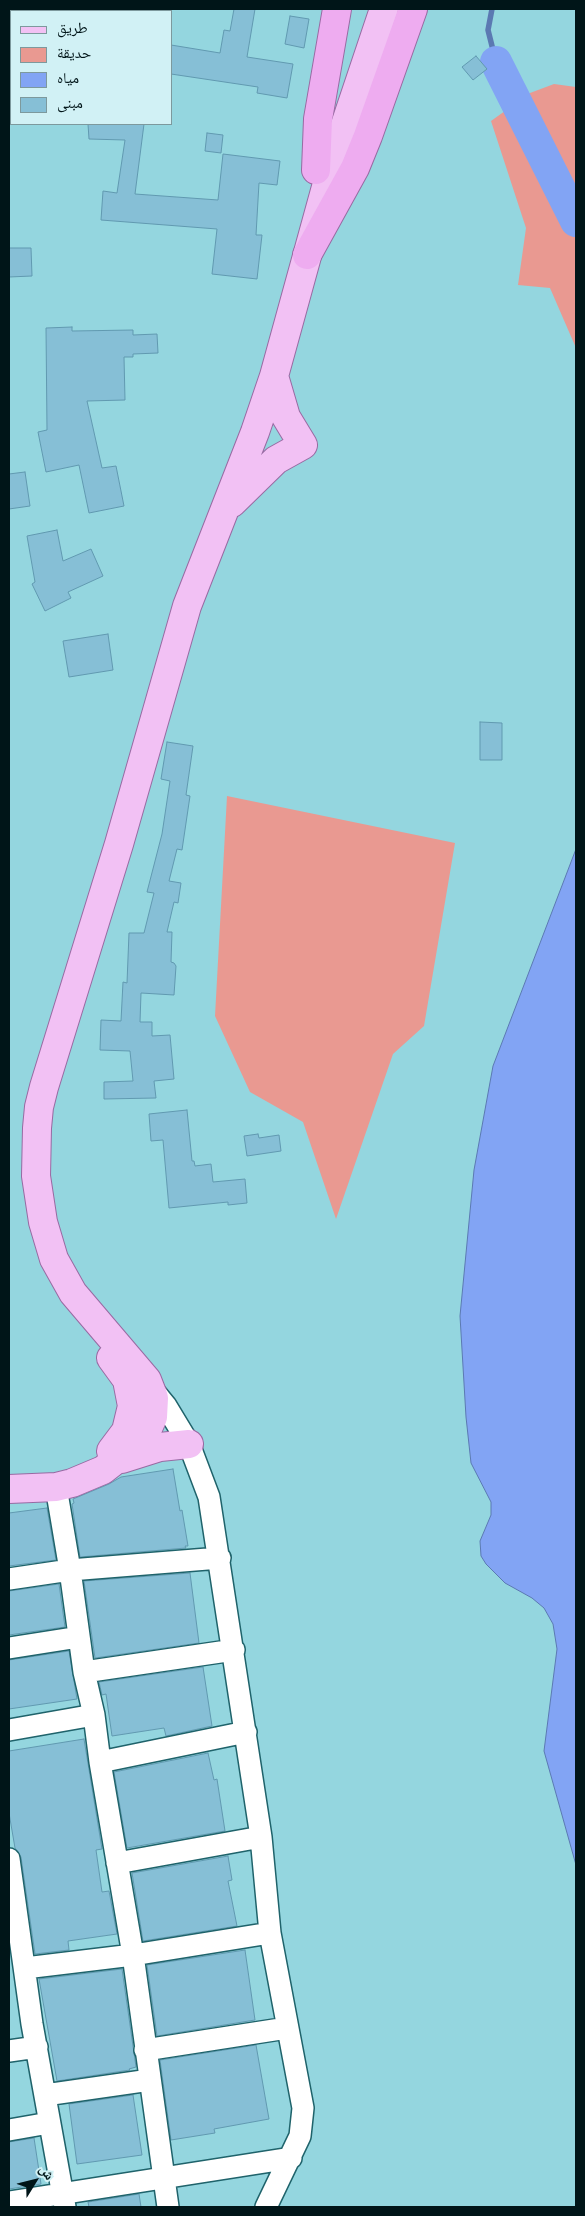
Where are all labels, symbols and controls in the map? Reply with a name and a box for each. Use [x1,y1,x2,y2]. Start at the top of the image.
legend [10,10,172,125]
text: طريق [57,18,88,38]
text: حديقة [57,43,91,63]
text: مياه [57,68,79,88]
text: مبنى [57,93,83,113]
north arrow [10,2156,60,2206]
text: ش [35,2161,59,2183]

